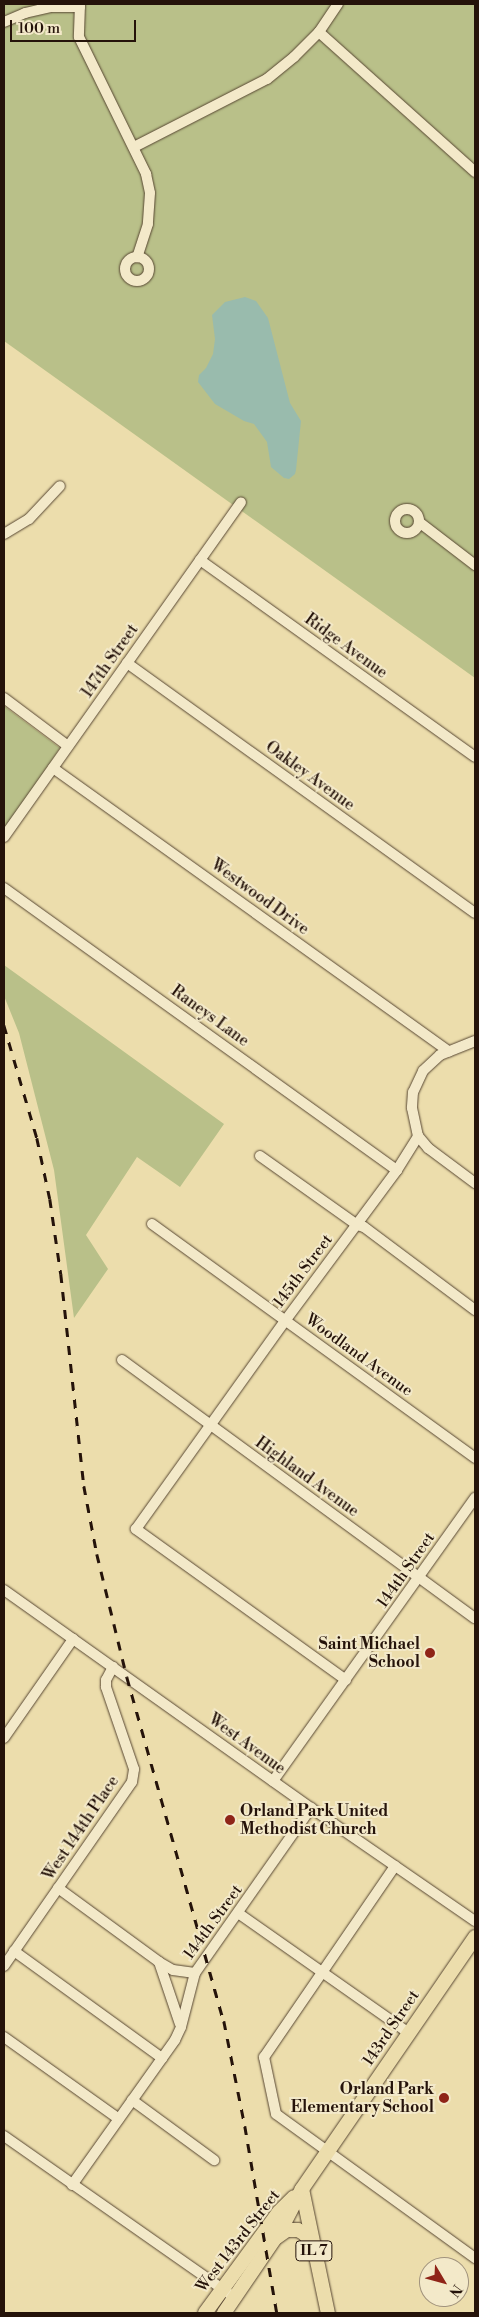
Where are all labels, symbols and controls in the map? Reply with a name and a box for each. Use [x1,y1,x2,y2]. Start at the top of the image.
scale bar [12,10,139,42]
text: 100 m [18,19,60,38]
street label: Ridge Avenue [301,610,391,682]
street label: 147th Street [78,621,142,701]
street label: Oakley Avenue [262,737,358,815]
street label: Westwood Drive [207,855,313,939]
street label: Raneys Lane [167,981,253,1051]
street label: 145th Street [269,1231,337,1311]
street label: Woodland Avenue [302,1310,416,1400]
street label: Highland Avenue [251,1433,363,1521]
street label: 144th Street [373,1529,439,1611]
place label: Saint Michael School [319,1634,420,1672]
marker: Saint Michael School [424,1647,436,1659]
street label: West Avenue [205,1710,289,1778]
street label: West 144th Place [39,1772,123,1884]
place label: Orland Park United Methodist Church [240,1801,388,1839]
marker: Orland Park United Methodist Church [224,1814,236,1826]
street label: 144th Street [179,1881,247,1963]
street label: 143rd Street [359,1986,423,2070]
place label: Orland Park Elementary School [291,2079,434,2117]
marker: Orland Park Elementary School [438,2092,450,2104]
street label: West 143rd Street [192,2186,284,2296]
road number: IL 7 [295,2238,333,2264]
north arrow [419,2257,469,2307]
text: N [445,2281,466,2300]

